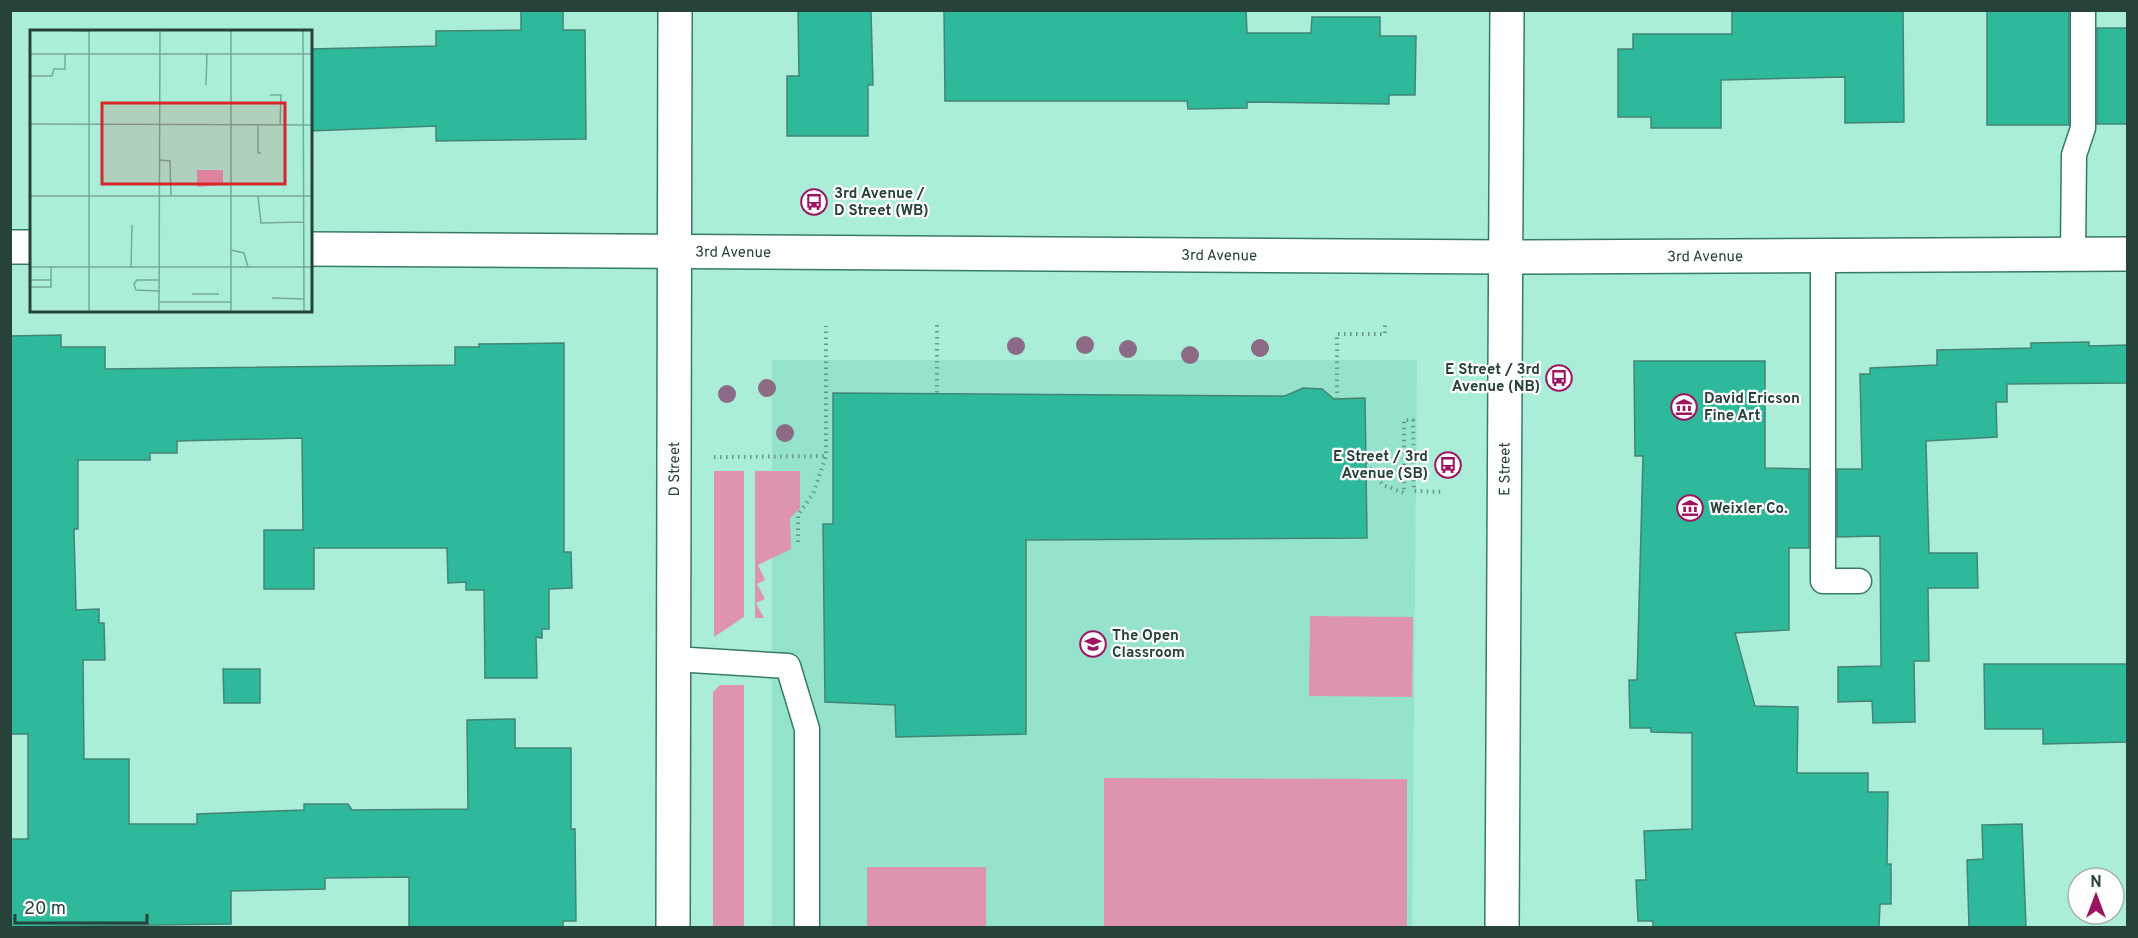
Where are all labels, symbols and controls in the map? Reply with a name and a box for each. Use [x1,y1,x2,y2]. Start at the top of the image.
inset map [30,30,312,312]
place label: 3rd Avenue / D Street (WB) [834,185,929,221]
bus stop icon: 3rd Avenue / D Street (WB) [799,187,829,217]
street label: 3rd Avenue [695,244,771,263]
street label: 3rd Avenue [1181,247,1257,266]
street label: 3rd Avenue [1667,248,1743,267]
place label: E Street / 3rd Avenue (NB) [1445,361,1540,397]
bus stop icon: E Street / 3rd Avenue (NB) [1544,363,1574,393]
place label: David Ericson Fine Art [1704,390,1800,426]
museum icon: David Ericson Fine Art [1669,392,1699,422]
street label: D Street [666,441,685,497]
street label: E Street [1496,442,1516,496]
place label: E Street / 3rd Avenue (SB) [1333,448,1428,484]
bus stop icon: E Street / 3rd Avenue (SB) [1433,450,1463,480]
museum icon: Weixler Co. [1675,493,1705,523]
place label: Weixler Co. [1710,500,1788,519]
place label: The Open Classroom [1112,627,1185,663]
school or university icon: The Open Classroom [1078,629,1108,659]
north arrow [2066,866,2126,926]
text: N [2090,873,2102,893]
scale bar [15,887,147,925]
text: 20 m [24,898,66,921]

